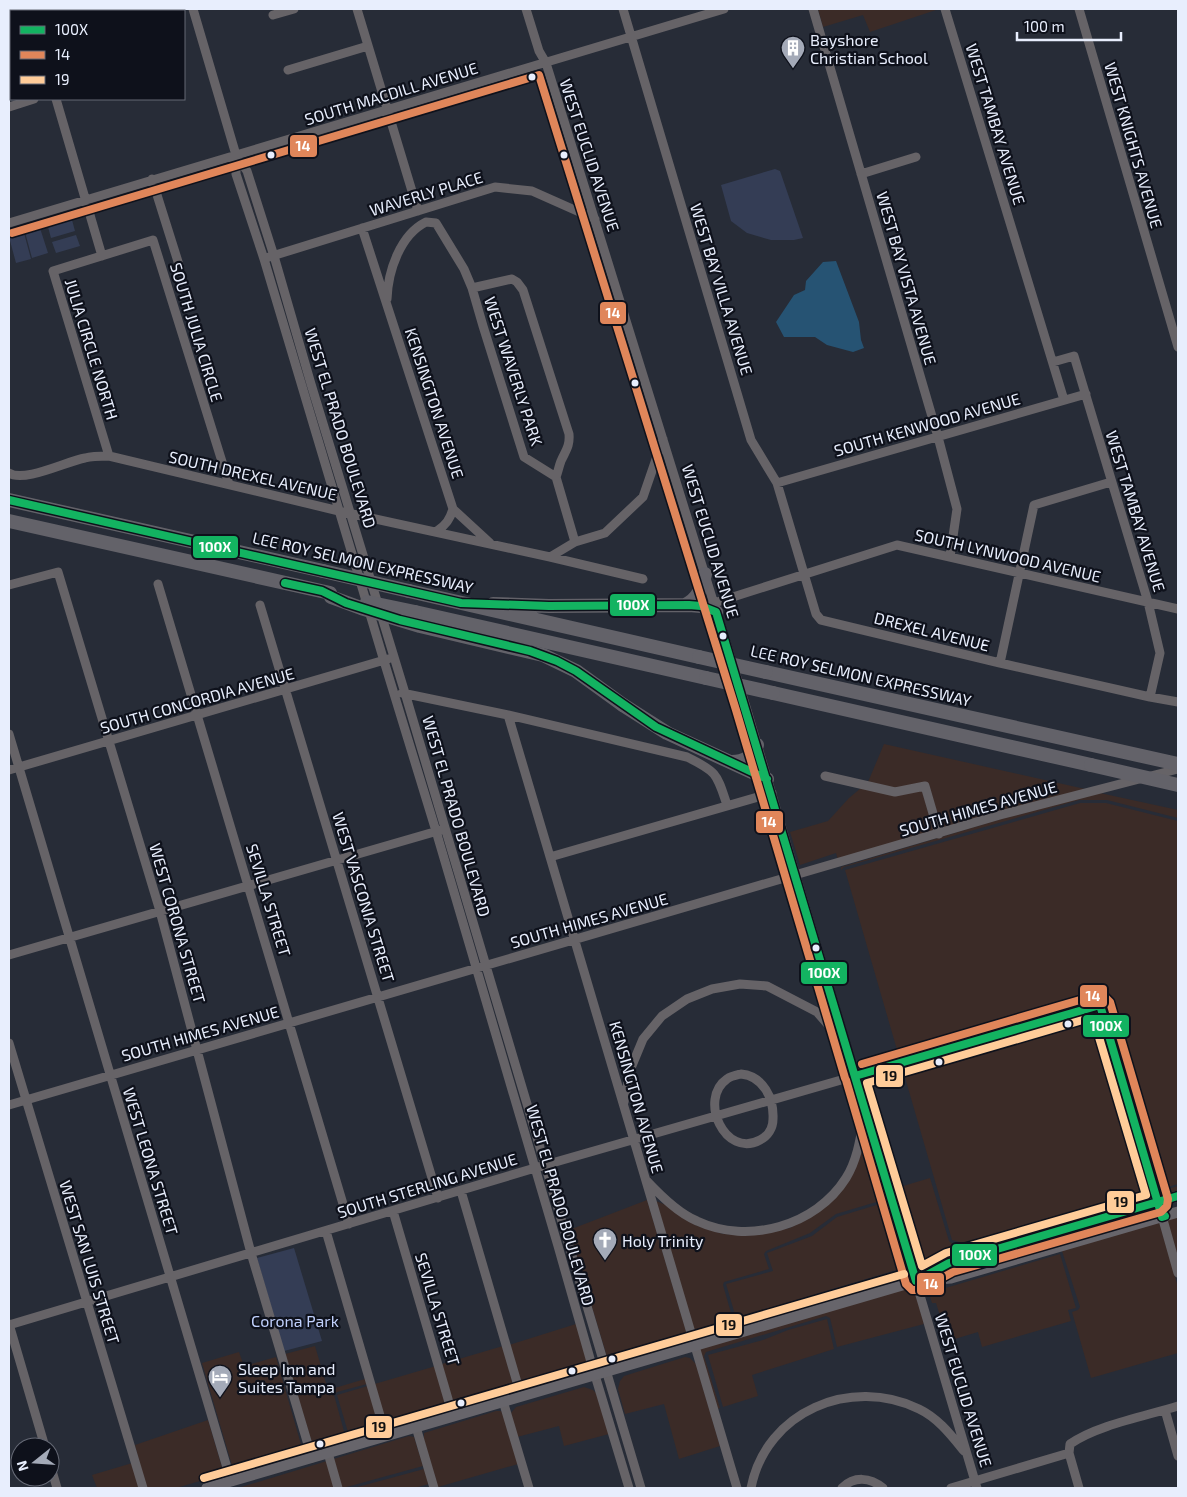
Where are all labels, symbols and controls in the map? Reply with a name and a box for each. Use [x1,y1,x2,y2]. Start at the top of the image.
legend [10,10,185,100]
scale bar [1017,10,1121,42]
text: 100 m [1024,17,1065,35]
text: 100X [55,20,88,38]
place label: Bayshore Christian School [810,30,928,67]
building icon: Bayshore Christian School [780,35,806,69]
street label: WEST TAMBAY AVENUE [962,41,1030,207]
text: 14 [55,45,70,63]
street label: SOUTH MACDILL AVENUE [302,58,480,128]
street label: WEST KNIGHTS AVENUE [1101,60,1167,230]
text: 19 [55,70,70,88]
unlabelled marker [527,72,537,82]
street label: WEST EUCLID AVENUE [556,76,624,234]
line badge: 14 [289,134,318,158]
text: 14 [296,137,311,154]
unlabelled marker [266,150,276,160]
unlabelled marker [559,150,569,160]
street label: WAVERLY PLACE [367,167,485,219]
street label: WEST BAY VISTA AVENUE [873,189,941,367]
street label: WEST BAY VILLA AVENUE [687,201,757,377]
street label: SOUTH JULIA CIRCLE [167,260,227,404]
street label: JULIA CIRCLE NORTH [62,276,122,422]
street label: WEST WAVERLY PARK [481,294,547,448]
line badge: 14 [599,301,627,325]
text: 14 [606,304,621,321]
street label: KENSINGTON AVENUE [402,325,468,481]
street label: WEST EL PRADO BOULEVARD [301,326,381,530]
unlabelled marker [630,378,640,388]
street label: SOUTH KENWOOD AVENUE [832,388,1022,460]
street label: WEST TAMBAY AVENUE [1102,428,1170,594]
street label: SOUTH DREXEL AVENUE [167,446,339,504]
street label: WEST EUCLID AVENUE [679,462,743,620]
street label: SOUTH LYNWOOD AVENUE [913,524,1103,586]
street label: LEE ROY SELMON EXPRESSWAY [251,527,475,597]
line badge: 100X [192,535,239,559]
text: 100X [199,538,231,555]
line badge: 100X [609,593,656,617]
text: 100X [617,596,649,613]
street label: DREXEL AVENUE [872,607,992,655]
unlabelled marker [718,631,728,641]
street label: LEE ROY SELMON EXPRESSWAY [749,640,973,710]
street label: SOUTH CONCORDIA AVENUE [98,663,296,737]
street label: WEST EL PRADO BOULEVARD [419,713,495,919]
street label: SOUTH HIMES AVENUE [897,776,1059,840]
street label: WEST VASCONIA STREET [329,810,399,984]
line badge: 14 [755,810,784,834]
text: 14 [762,813,777,830]
street label: WEST CORONA STREET [146,841,210,1005]
street label: SEVILLA STREET [243,841,295,959]
street label: SOUTH HIMES AVENUE [508,888,670,952]
unlabelled marker [811,943,821,953]
line badge: 100X [800,961,848,985]
text: 100X [808,964,840,981]
line badge: 14 [1079,984,1108,1008]
text: 14 [1086,987,1101,1004]
street label: SOUTH HIMES AVENUE [119,1001,281,1065]
line badge: 100X [1082,1014,1130,1038]
text: 100X [1090,1017,1122,1034]
street label: KENSINGTON AVENUE [606,1019,668,1175]
unlabelled marker [1063,1019,1073,1029]
unlabelled marker [934,1057,944,1067]
line badge: 19 [875,1064,904,1088]
text: 19 [883,1067,897,1084]
street label: WEST LEONA STREET [120,1085,182,1237]
street label: WEST EL PRADO BOULEVARD [523,1102,599,1308]
street label: SOUTH STERLING AVENUE [335,1149,519,1221]
street label: WEST SAN LUIS STREET [56,1178,124,1346]
line badge: 19 [1106,1190,1135,1214]
text: 19 [1114,1193,1128,1210]
church icon: Holy Trinity [592,1227,618,1261]
place label: Holy Trinity [622,1231,704,1250]
line badge: 100X [951,1243,998,1267]
text: 100X [959,1246,991,1263]
street label: SEVILLA STREET [412,1250,464,1368]
line badge: 14 [916,1272,945,1296]
text: 14 [924,1275,939,1292]
park label: Corona Park [251,1311,339,1330]
street label: WEST EUCLID AVENUE [932,1311,996,1469]
line badge: 19 [715,1313,743,1337]
text: 19 [722,1316,736,1333]
unlabelled marker [607,1354,617,1364]
place label: Sleep Inn and Suites Tampa [238,1359,335,1396]
hotel icon: Sleep Inn and Suites Tampa [207,1364,233,1398]
unlabelled marker [567,1366,577,1376]
unlabelled marker [456,1398,466,1408]
line badge: 19 [365,1415,393,1439]
text: 19 [372,1418,386,1435]
north arrow [10,1437,60,1487]
unlabelled marker [315,1439,325,1449]
text: N [12,1459,32,1473]

